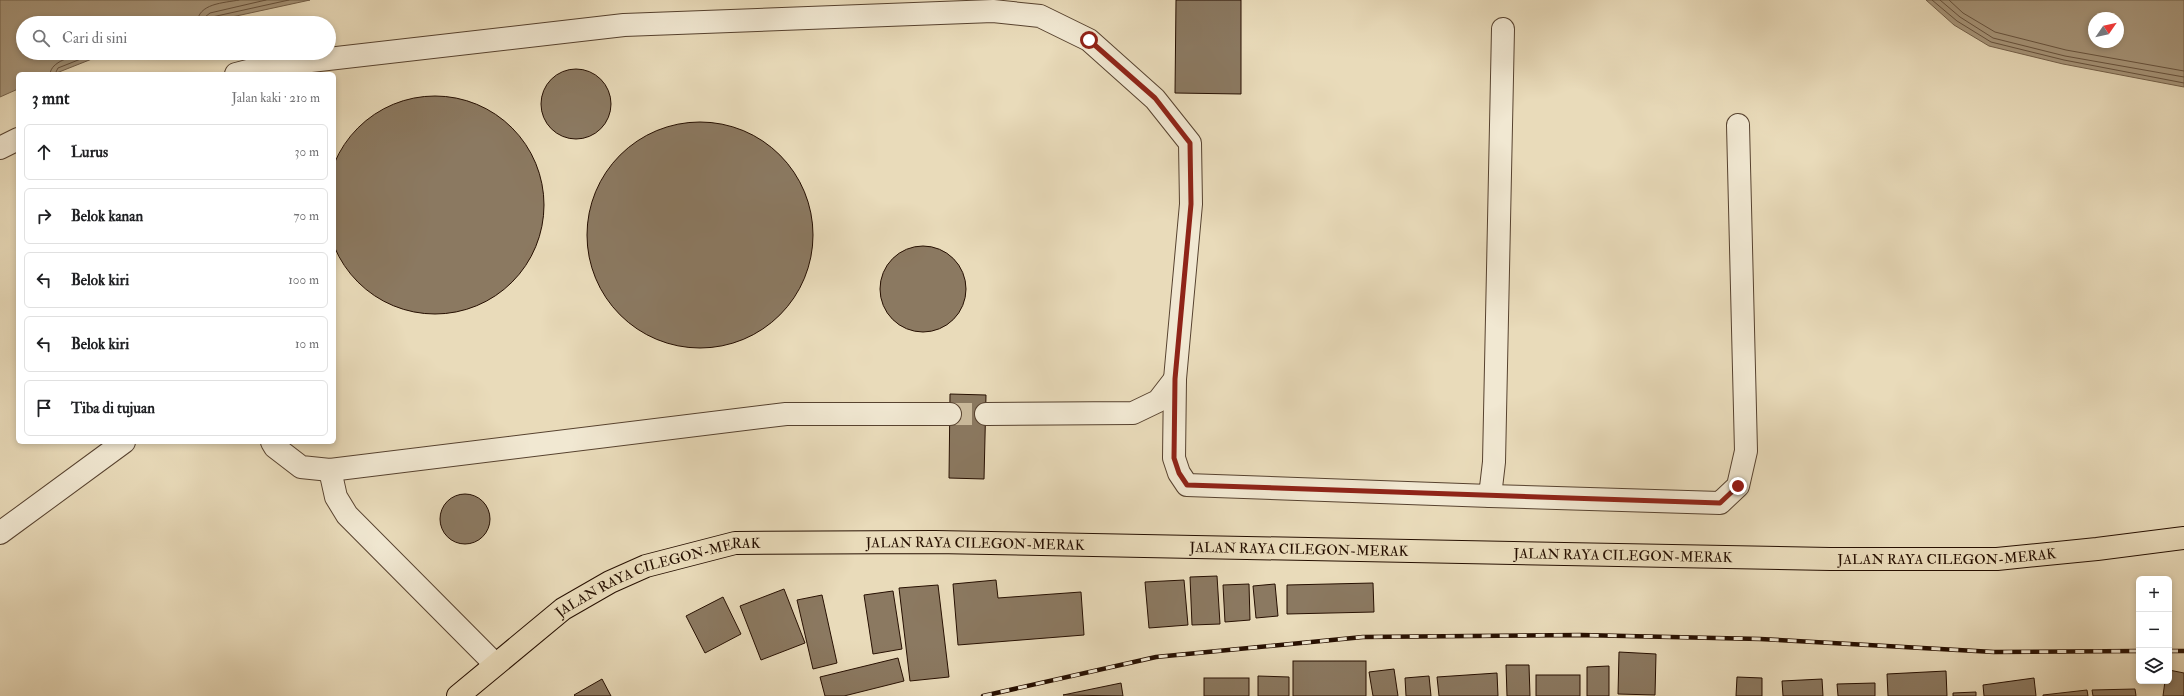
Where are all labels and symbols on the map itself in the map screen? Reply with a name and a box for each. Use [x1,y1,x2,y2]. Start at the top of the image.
north arrow [2088,12,2124,48]
route start [1080,31,1098,49]
route end [1729,477,1747,495]
street label: JALAN RAYA CILEGON-MERAK [865,534,1085,554]
street label: JALAN RAYA CILEGON-MERAK [551,535,761,622]
street label: JALAN RAYA CILEGON-MERAK [1188,539,1409,560]
street label: JALAN RAYA CILEGON-MERAK [1512,545,1733,566]
street label: JALAN RAYA CILEGON-MERAK [1837,545,2057,568]

